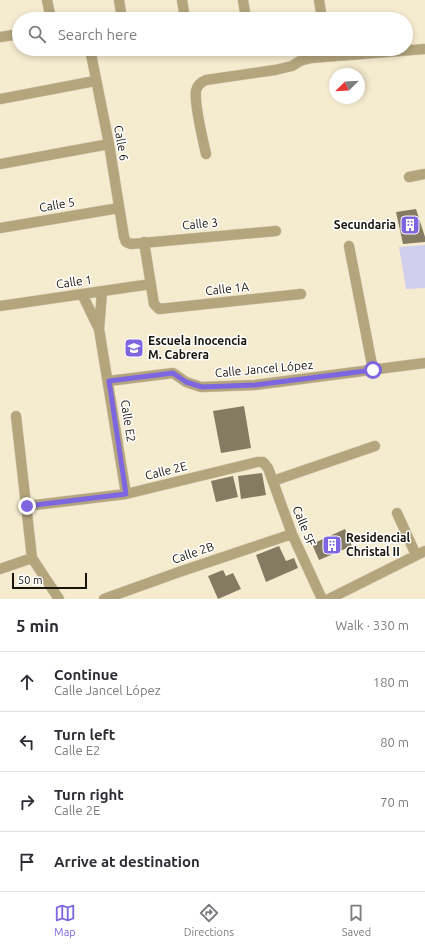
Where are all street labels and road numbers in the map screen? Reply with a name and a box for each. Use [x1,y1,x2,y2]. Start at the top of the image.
street label: Calle 6 [112,124,131,162]
street label: Calle 5 [38,195,76,214]
street label: Calle 3 [181,215,218,232]
street label: Calle 1 [55,273,93,290]
street label: Calle 1A [205,280,250,297]
street label: Calle Jancel López [214,358,314,379]
street label: Calle E2 [119,399,138,443]
street label: Calle 2E [144,459,188,482]
street label: Calle 5F [291,504,318,548]
street label: Calle 2B [170,539,216,566]

